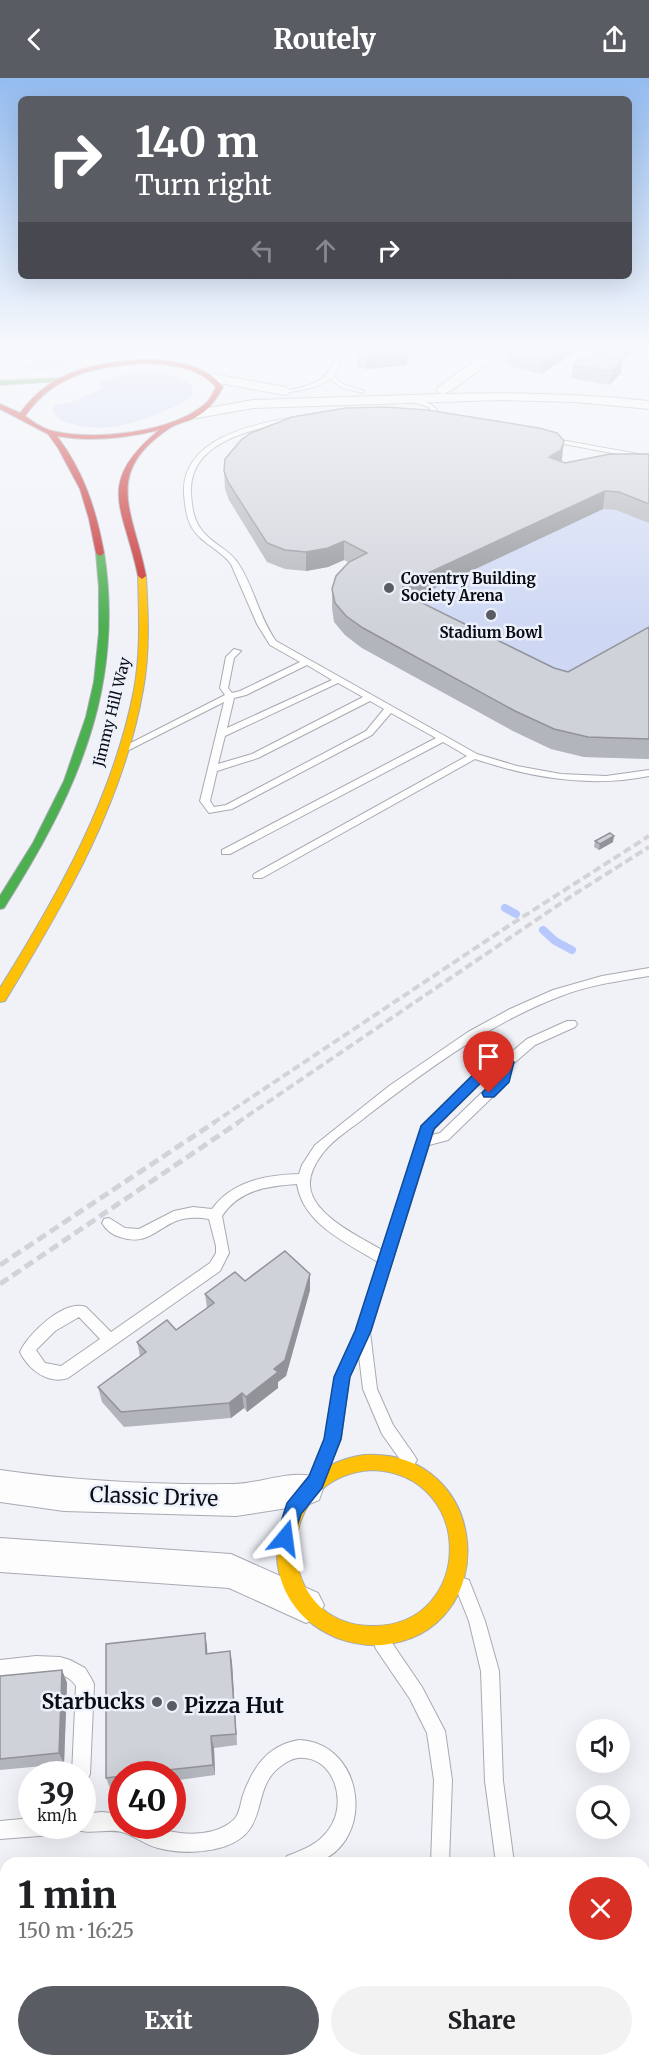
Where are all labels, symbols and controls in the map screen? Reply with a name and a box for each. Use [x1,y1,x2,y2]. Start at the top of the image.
text: Routely [273,22,376,56]
icon: back [18,23,51,56]
icon: share [598,23,631,56]
text: 140 m [135,116,258,168]
icon: right [36,120,114,198]
text: Turn right [135,168,272,202]
icon: left [246,234,279,267]
icon: ahead [309,234,342,267]
icon: right [372,234,405,267]
place label: Coventry Building Society Arena [401,569,536,605]
marker: Coventry Building Society Arena [382,581,396,595]
marker: Stadium Bowl [484,608,498,622]
place label: Stadium Bowl [439,623,543,642]
street label: Jimmy Hill Way [88,655,134,770]
pin [463,1031,514,1093]
icon: arrive [472,1040,505,1073]
street label: Classic Drive [89,1481,219,1512]
position arrow [253,1506,317,1570]
place label: Starbucks [41,1688,145,1715]
place label: Pizza Hut [184,1692,284,1719]
marker: Starbucks [150,1695,164,1709]
marker: Pizza Hut [165,1699,179,1713]
map controls [576,1719,630,1839]
button: sound [576,1719,630,1773]
speed limit sign: 40 [108,1761,186,1839]
text: 39 [40,1774,74,1812]
button: search [576,1785,630,1839]
text: km/h [37,1806,77,1825]
text: 1 min [18,1873,117,1918]
button: close [569,1877,632,1940]
text: 150 m · 16:25 [18,1918,134,1943]
button: Exit [18,1986,319,2055]
button: Share [331,1986,632,2055]

